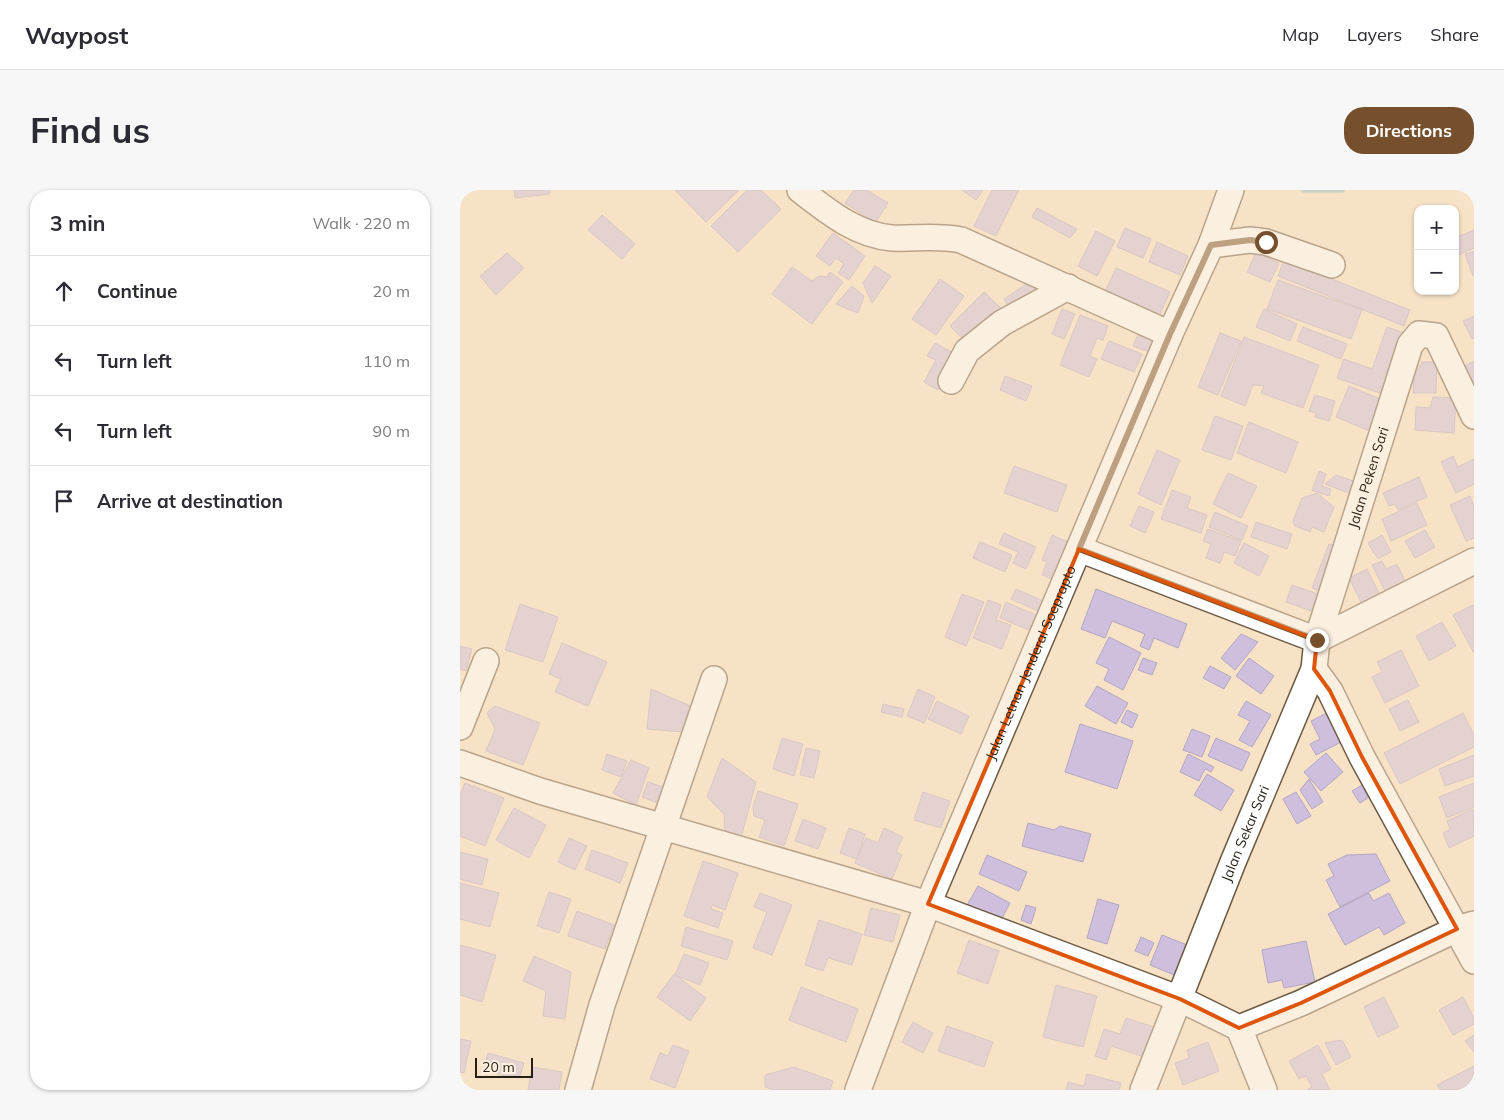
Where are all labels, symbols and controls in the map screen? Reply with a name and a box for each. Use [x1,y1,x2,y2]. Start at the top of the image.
text: Waypost [25,20,128,50]
text: Map [1282,23,1319,46]
text: Layers [1347,23,1402,46]
text: Share [1430,23,1479,46]
button: Directions [1344,107,1474,154]
text: Find us [30,108,150,152]
map controls [1414,205,1459,295]
button: + [1414,205,1459,250]
text: 3 min [50,210,105,236]
text: Walk · 220 m [312,213,410,233]
route start [1255,231,1278,254]
button: − [1414,250,1459,295]
icon: ahead [50,277,78,305]
text: Continue [97,279,177,303]
text: 20 m [373,281,410,301]
icon: left [50,347,78,375]
text: Turn left [97,349,172,373]
text: 110 m [363,351,410,371]
icon: left [50,417,78,445]
text: Turn left [97,419,172,443]
text: 90 m [373,421,410,441]
street label: Jalan Peken Sari [1344,425,1393,530]
icon: arrive [50,487,78,515]
text: Arrive at destination [97,489,283,513]
street label: Jalan Letnan Jenderal Soeprapto [981,563,1080,763]
route end [1306,629,1329,652]
street label: Jalan Sekar Sari [1217,783,1273,884]
scale bar [475,1055,532,1078]
text: 20 m [482,1058,515,1076]

